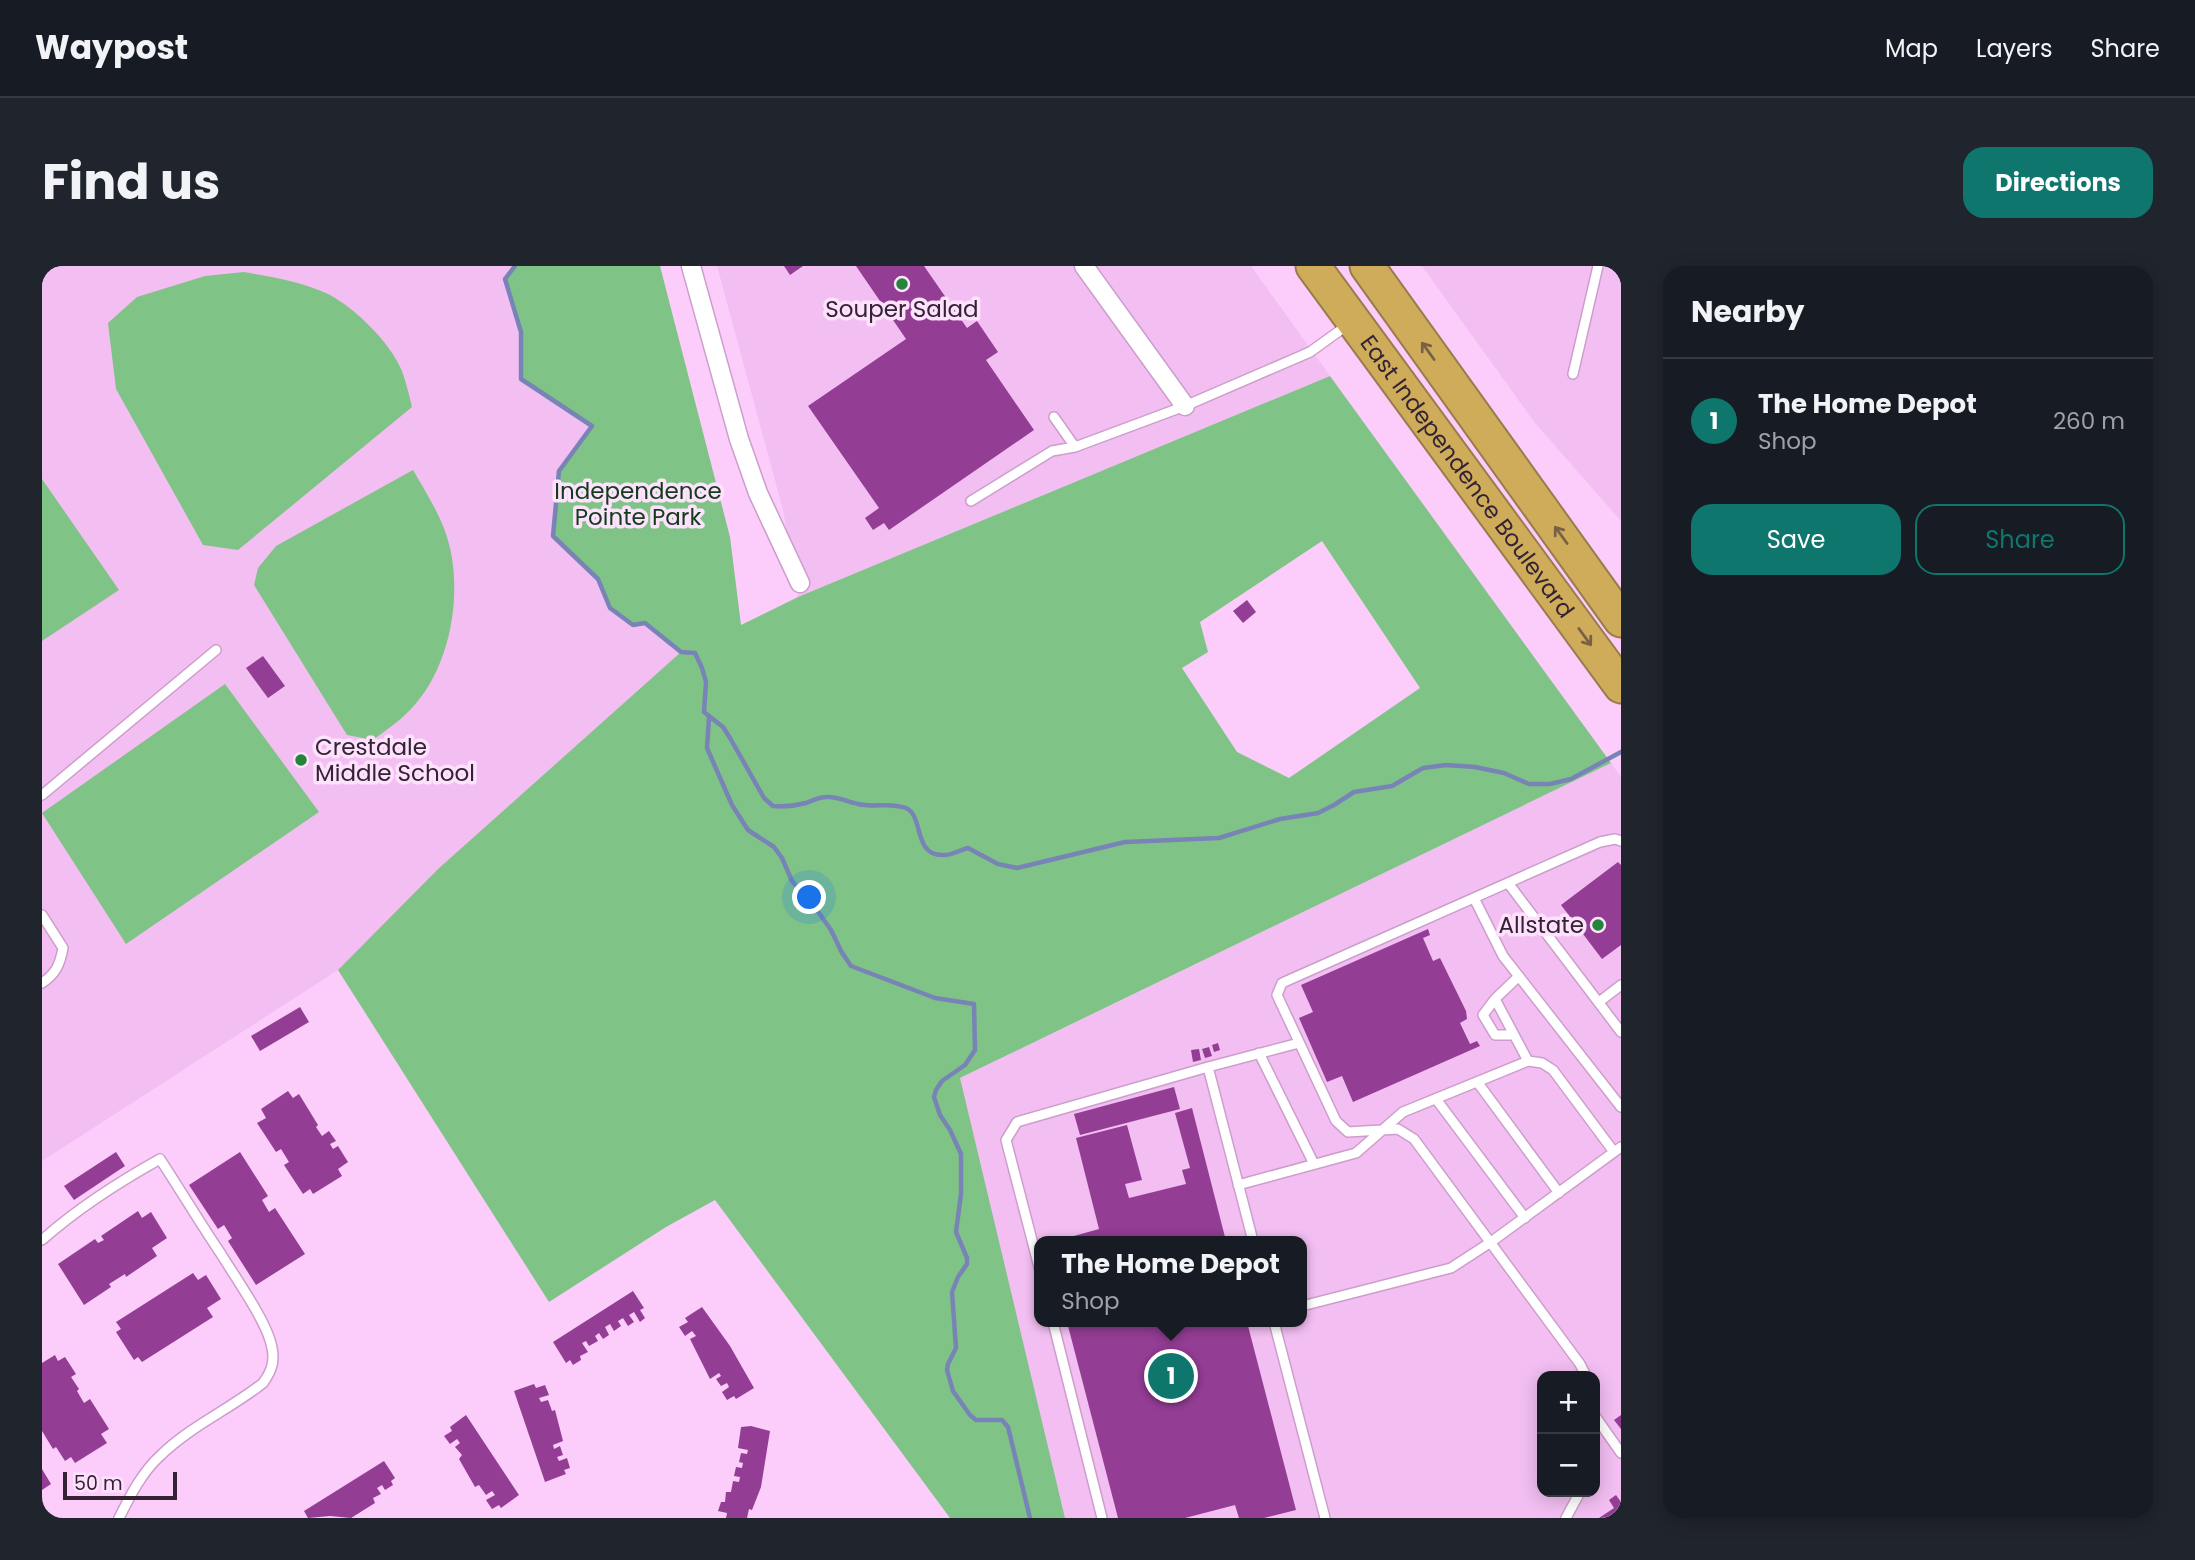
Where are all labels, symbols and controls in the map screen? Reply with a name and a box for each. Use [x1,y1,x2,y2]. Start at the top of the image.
text: Waypost [35,24,188,71]
text: Map [1885,32,1938,65]
text: Layers [1976,32,2052,65]
text: Share [2090,32,2160,65]
button: Directions [1963,147,2153,218]
text: Find us [42,148,220,216]
marker: Souper Salad [894,276,910,292]
text: Nearby [1691,290,1805,333]
place label: Souper Salad [825,293,979,325]
street label: East Independence Boulevard [1353,328,1582,625]
one-way arrow [1421,341,1436,360]
text: The Home Depot [1758,386,1977,422]
text: 1 [1710,405,1718,437]
text: 260 m [2053,405,2125,437]
text: Shop [1758,425,1817,457]
park label: Independence Pointe Park [554,475,722,533]
button: Save [1691,504,1901,575]
button: Share [1915,504,2125,575]
one-way arrow [1554,526,1569,545]
one-way arrow [1578,627,1593,646]
place label: Crestdale Middle School [315,731,475,789]
marker: Crestdale Middle School [293,752,309,768]
your location [792,880,826,914]
place label: Allstate [1499,909,1584,941]
marker: Allstate [1590,917,1606,933]
popup [1034,1236,1307,1327]
text: The Home Depot [1061,1246,1280,1282]
text: Shop [1061,1285,1120,1317]
pin: 1 [1148,1350,1194,1402]
map controls [1537,1371,1600,1497]
button: + [1537,1371,1600,1434]
button: − [1537,1434,1600,1497]
scale bar [63,1469,177,1501]
text: 50 m [74,1470,123,1497]

